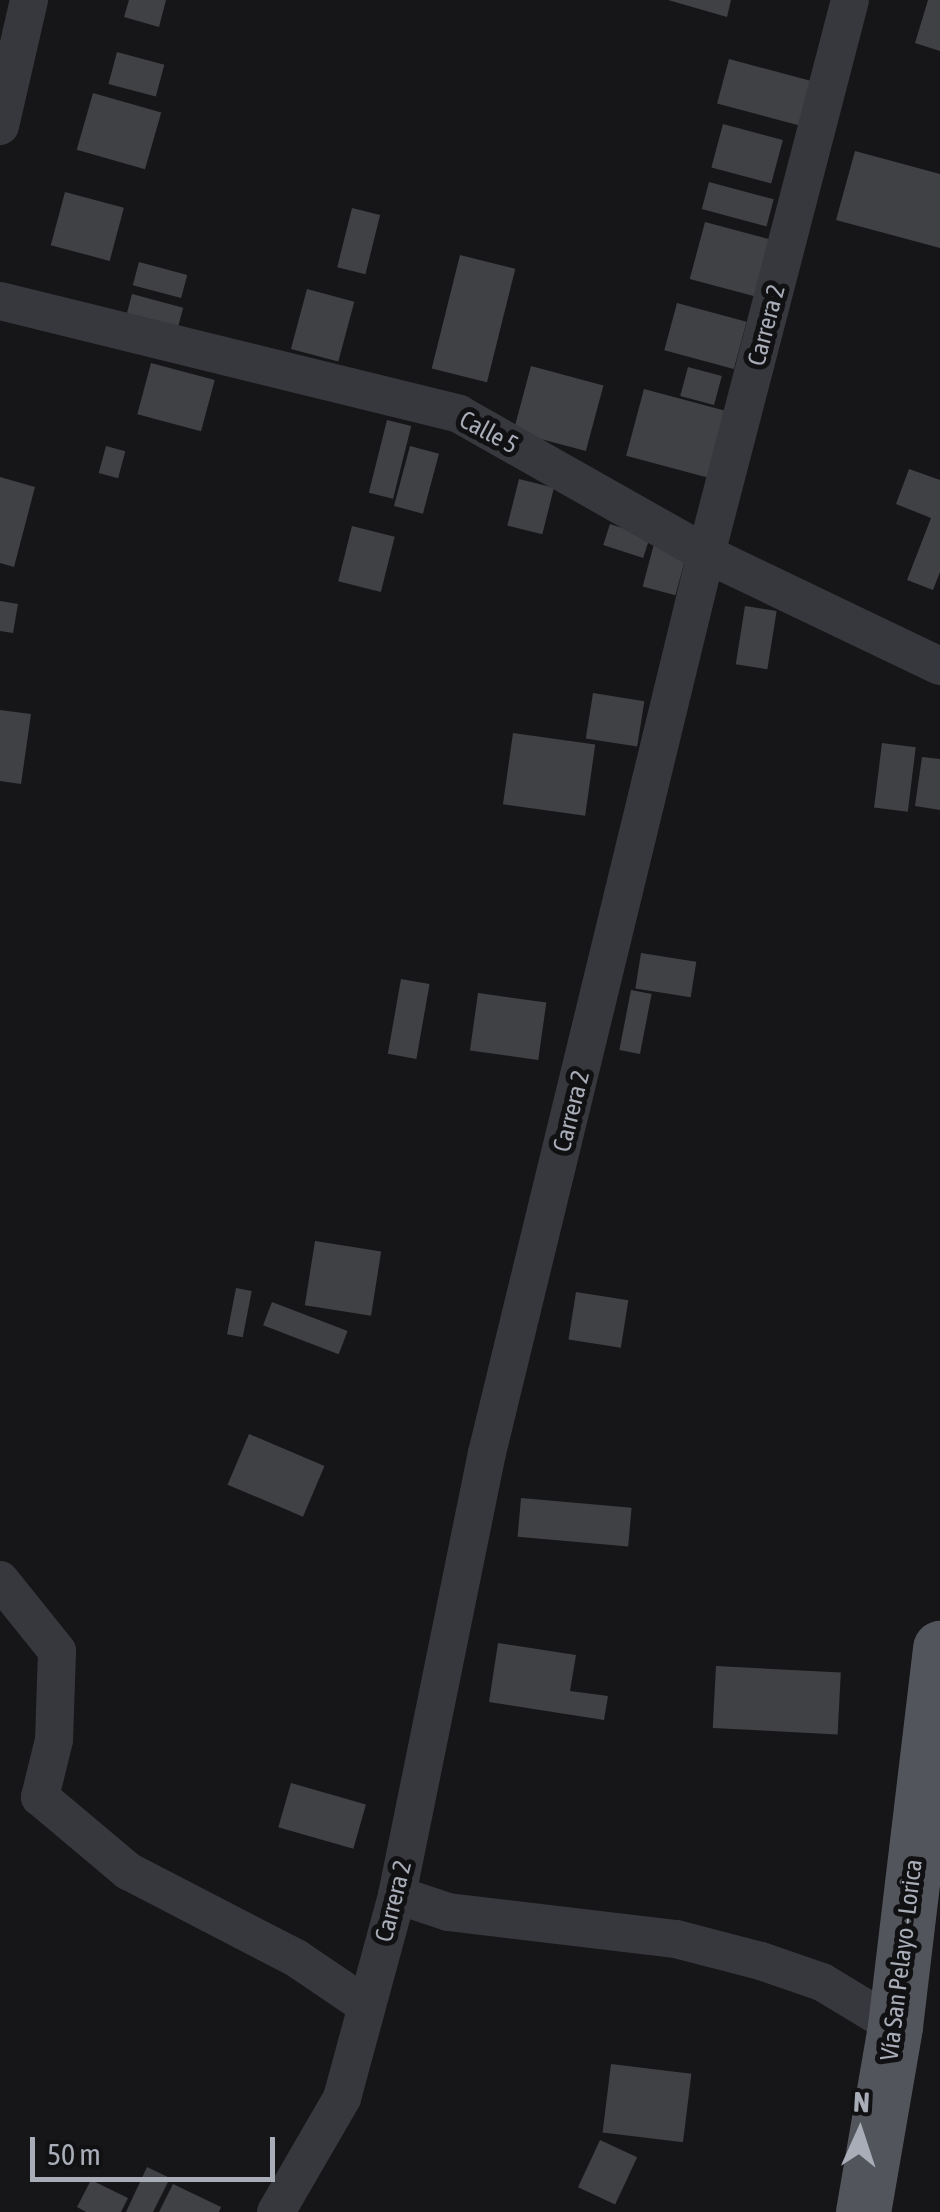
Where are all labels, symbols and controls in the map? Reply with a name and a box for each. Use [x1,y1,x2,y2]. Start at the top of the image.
street label: Carrera 2 [741,281,791,369]
street label: Calle 5 [454,404,524,460]
street label: Carrera 2 [546,1067,596,1155]
street label: Carrera 2 [368,1857,418,1945]
street label: Vía San Pelayo - Lorica [874,1858,928,2062]
north arrow [810,2082,910,2182]
text: N [852,2086,871,2118]
scale bar [35,2117,280,2179]
text: 50 m [47,2137,101,2171]

